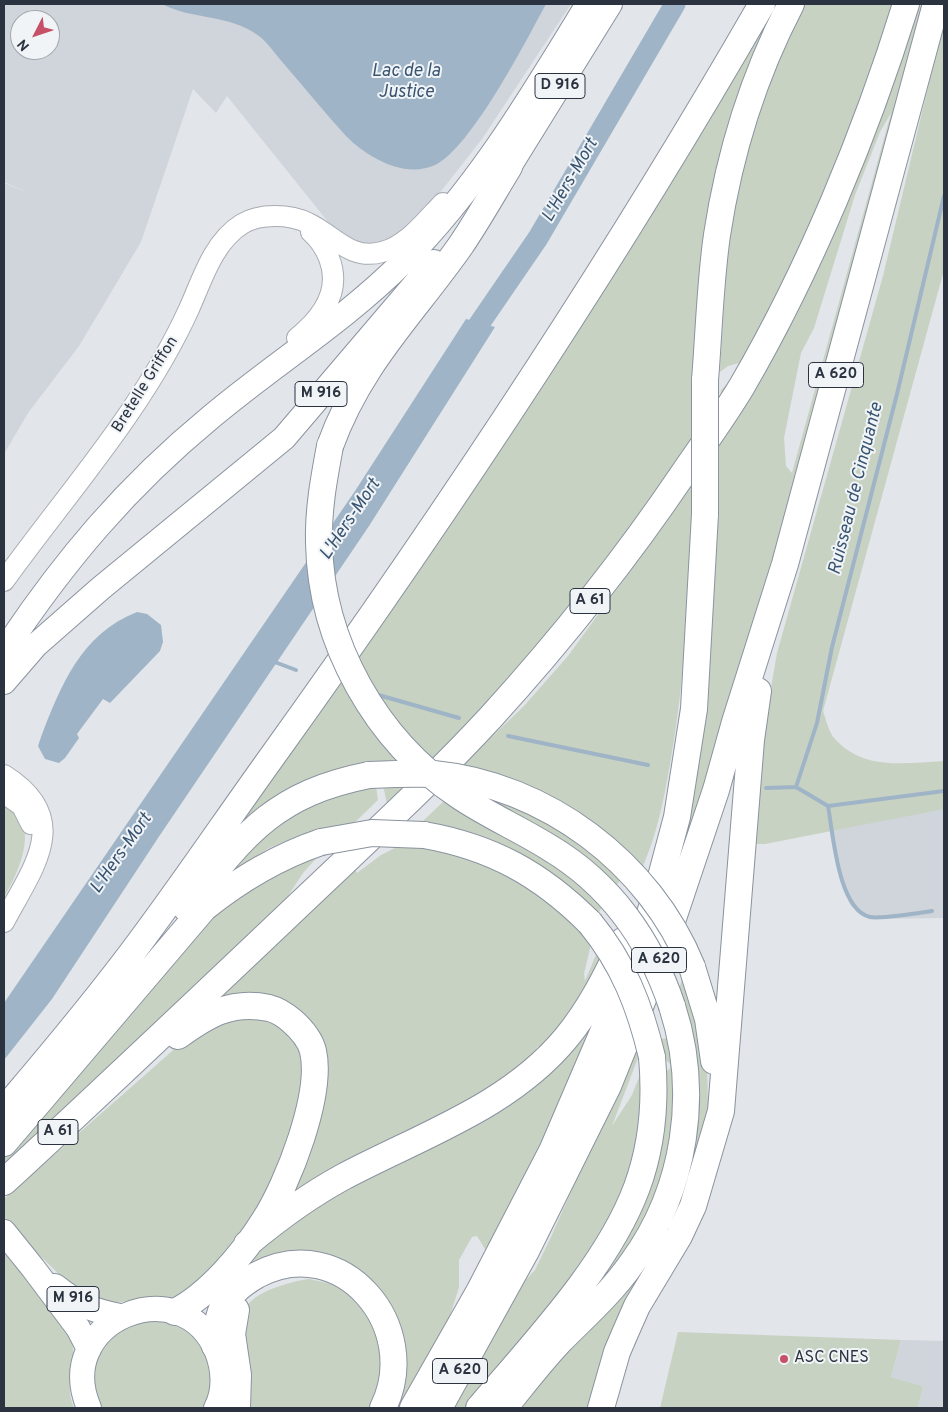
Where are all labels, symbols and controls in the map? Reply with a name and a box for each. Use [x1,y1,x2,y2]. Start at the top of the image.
north arrow [10,10,60,60]
text: N [14,35,34,54]
water label: Lac de la Justice [372,61,440,104]
road number: D 916 [535,74,585,98]
water label: L'Hers-Mort [538,135,604,227]
street label: Bretelle Griffon [109,333,183,437]
road number: A 620 [808,362,864,388]
road number: M 916 [295,382,347,406]
water label: Ruisseau de Cinquante [825,401,889,577]
water label: L'Hers-Mort [316,475,386,565]
road number: A 61 [570,588,610,614]
water label: L'Hers-Mort [86,810,158,898]
road number: A 620 [632,948,686,972]
road number: A 61 [38,1120,78,1144]
road number: M 916 [47,1286,99,1312]
place label: ASC CNES [794,1349,869,1369]
marker: ASC CNES [778,1353,790,1365]
road number: A 620 [432,1358,488,1384]

